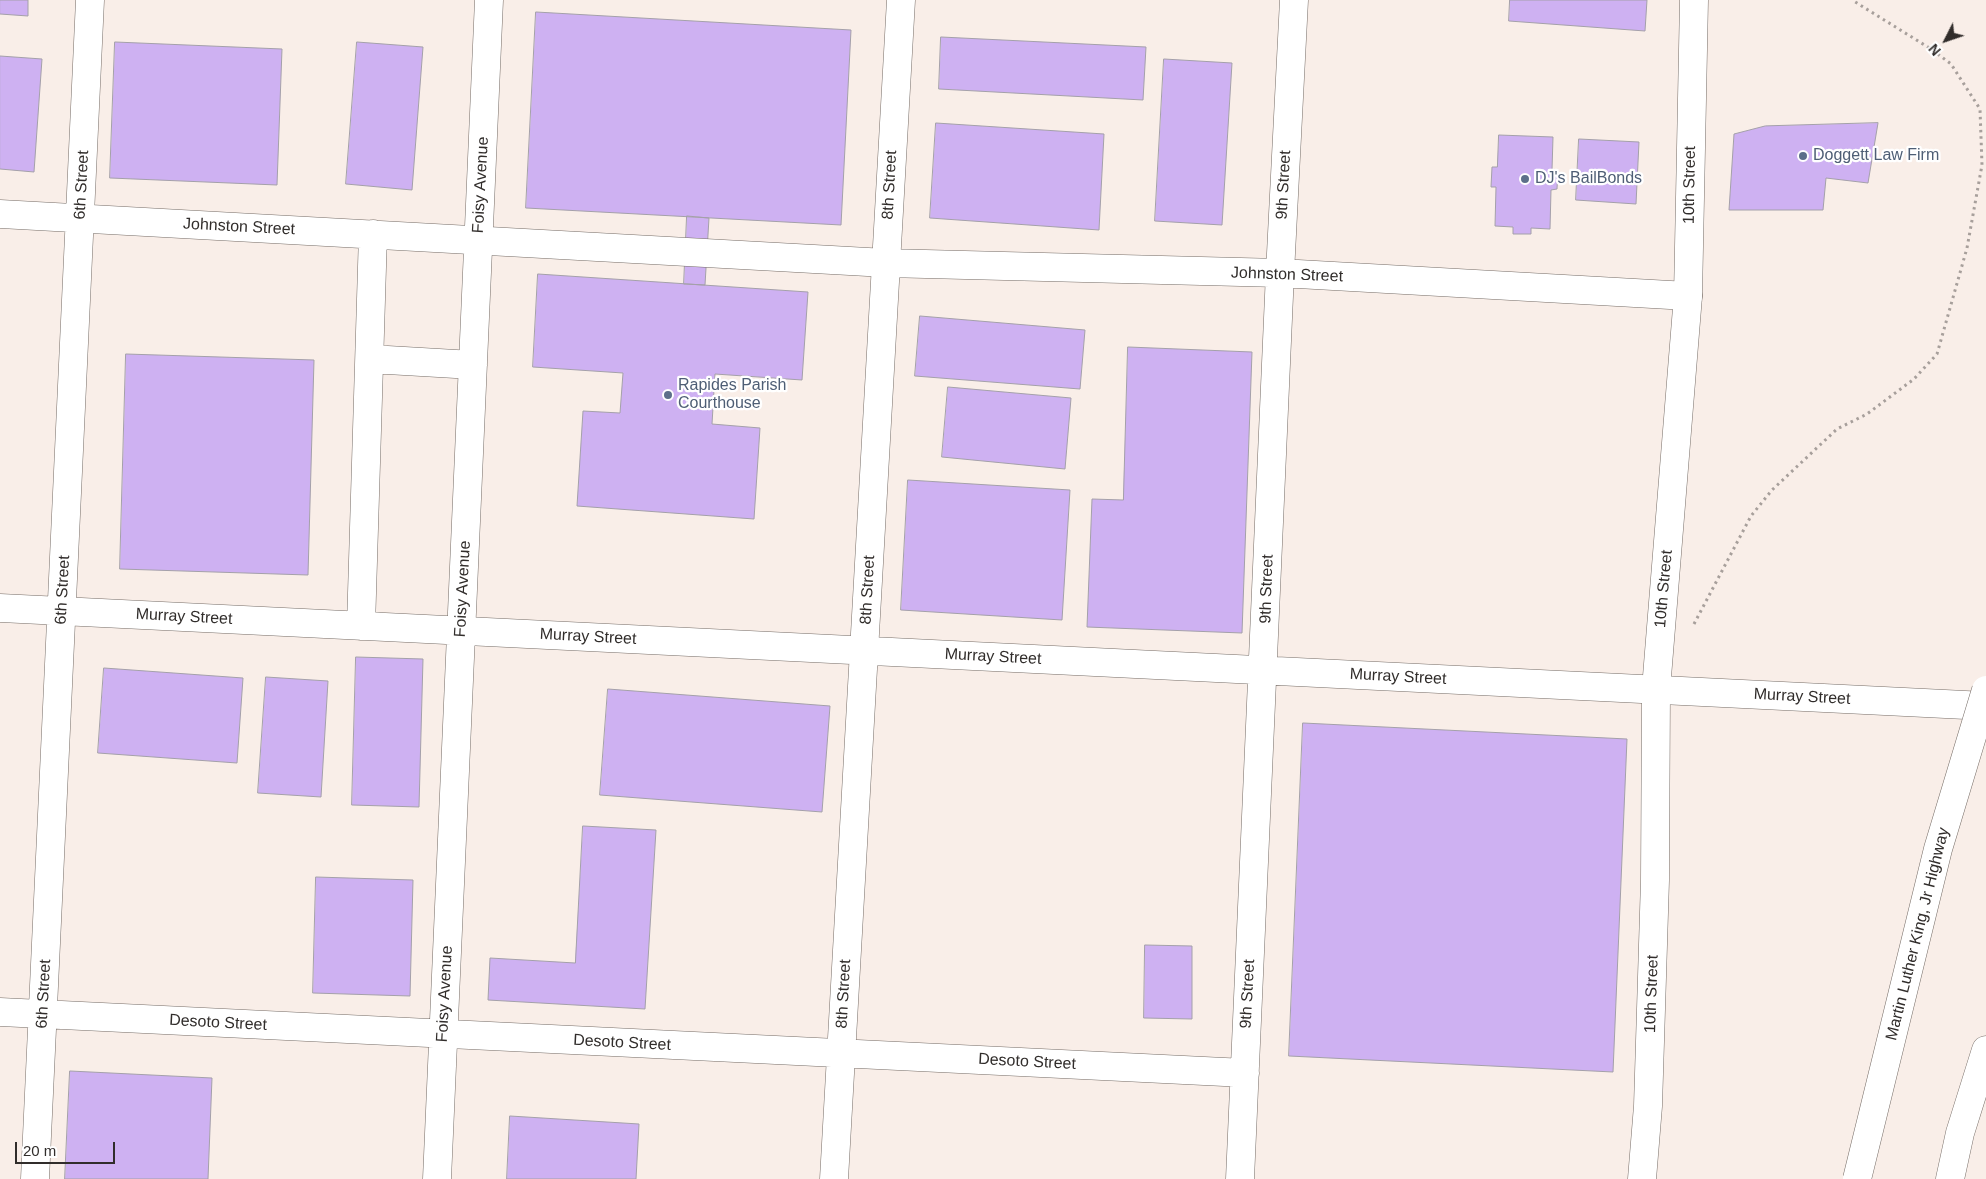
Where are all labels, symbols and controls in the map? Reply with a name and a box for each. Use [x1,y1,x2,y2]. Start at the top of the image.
north arrow [1921,15,1971,65]
text: N [1925,41,1944,59]
street label: Foisy Avenue [469,136,493,234]
street label: 10th Street [1680,146,1700,224]
place label: Doggett Law Firm [1813,146,1939,166]
street label: 6th Street [71,150,93,220]
street label: 8th Street [879,150,901,220]
street label: 9th Street [1273,150,1295,220]
marker: Doggett Law Firm [1797,150,1809,162]
place label: DJ's BailBonds [1535,169,1642,189]
marker: DJ's BailBonds [1519,173,1531,185]
street label: Johnston Street [183,214,295,240]
street label: Johnston Street [1231,263,1343,287]
place label: Rapides Parish Courthouse [678,376,786,414]
marker: Rapides Parish Courthouse [662,389,674,401]
street label: Foisy Avenue [451,540,475,638]
street label: 10th Street [1651,549,1677,629]
street label: 9th Street [1256,554,1278,624]
street label: 6th Street [52,555,74,625]
street label: 8th Street [857,555,879,625]
street label: Murray Street [135,605,233,629]
street label: Murray Street [539,625,637,649]
street label: Murray Street [944,645,1042,669]
street label: Murray Street [1349,665,1447,689]
street label: Murray Street [1753,685,1851,709]
street label: Martin Luther King, Jr Highway [1882,826,1954,1042]
street label: Foisy Avenue [433,945,457,1043]
street label: 10th Street [1641,955,1663,1033]
street label: 6th Street [33,959,55,1029]
street label: 8th Street [833,959,855,1029]
street label: 9th Street [1237,959,1259,1029]
street label: Desoto Street [169,1011,267,1035]
street label: Desoto Street [573,1031,671,1055]
street label: Desoto Street [978,1050,1076,1074]
scale bar [18,1132,118,1164]
text: 20 m [23,1142,56,1159]

